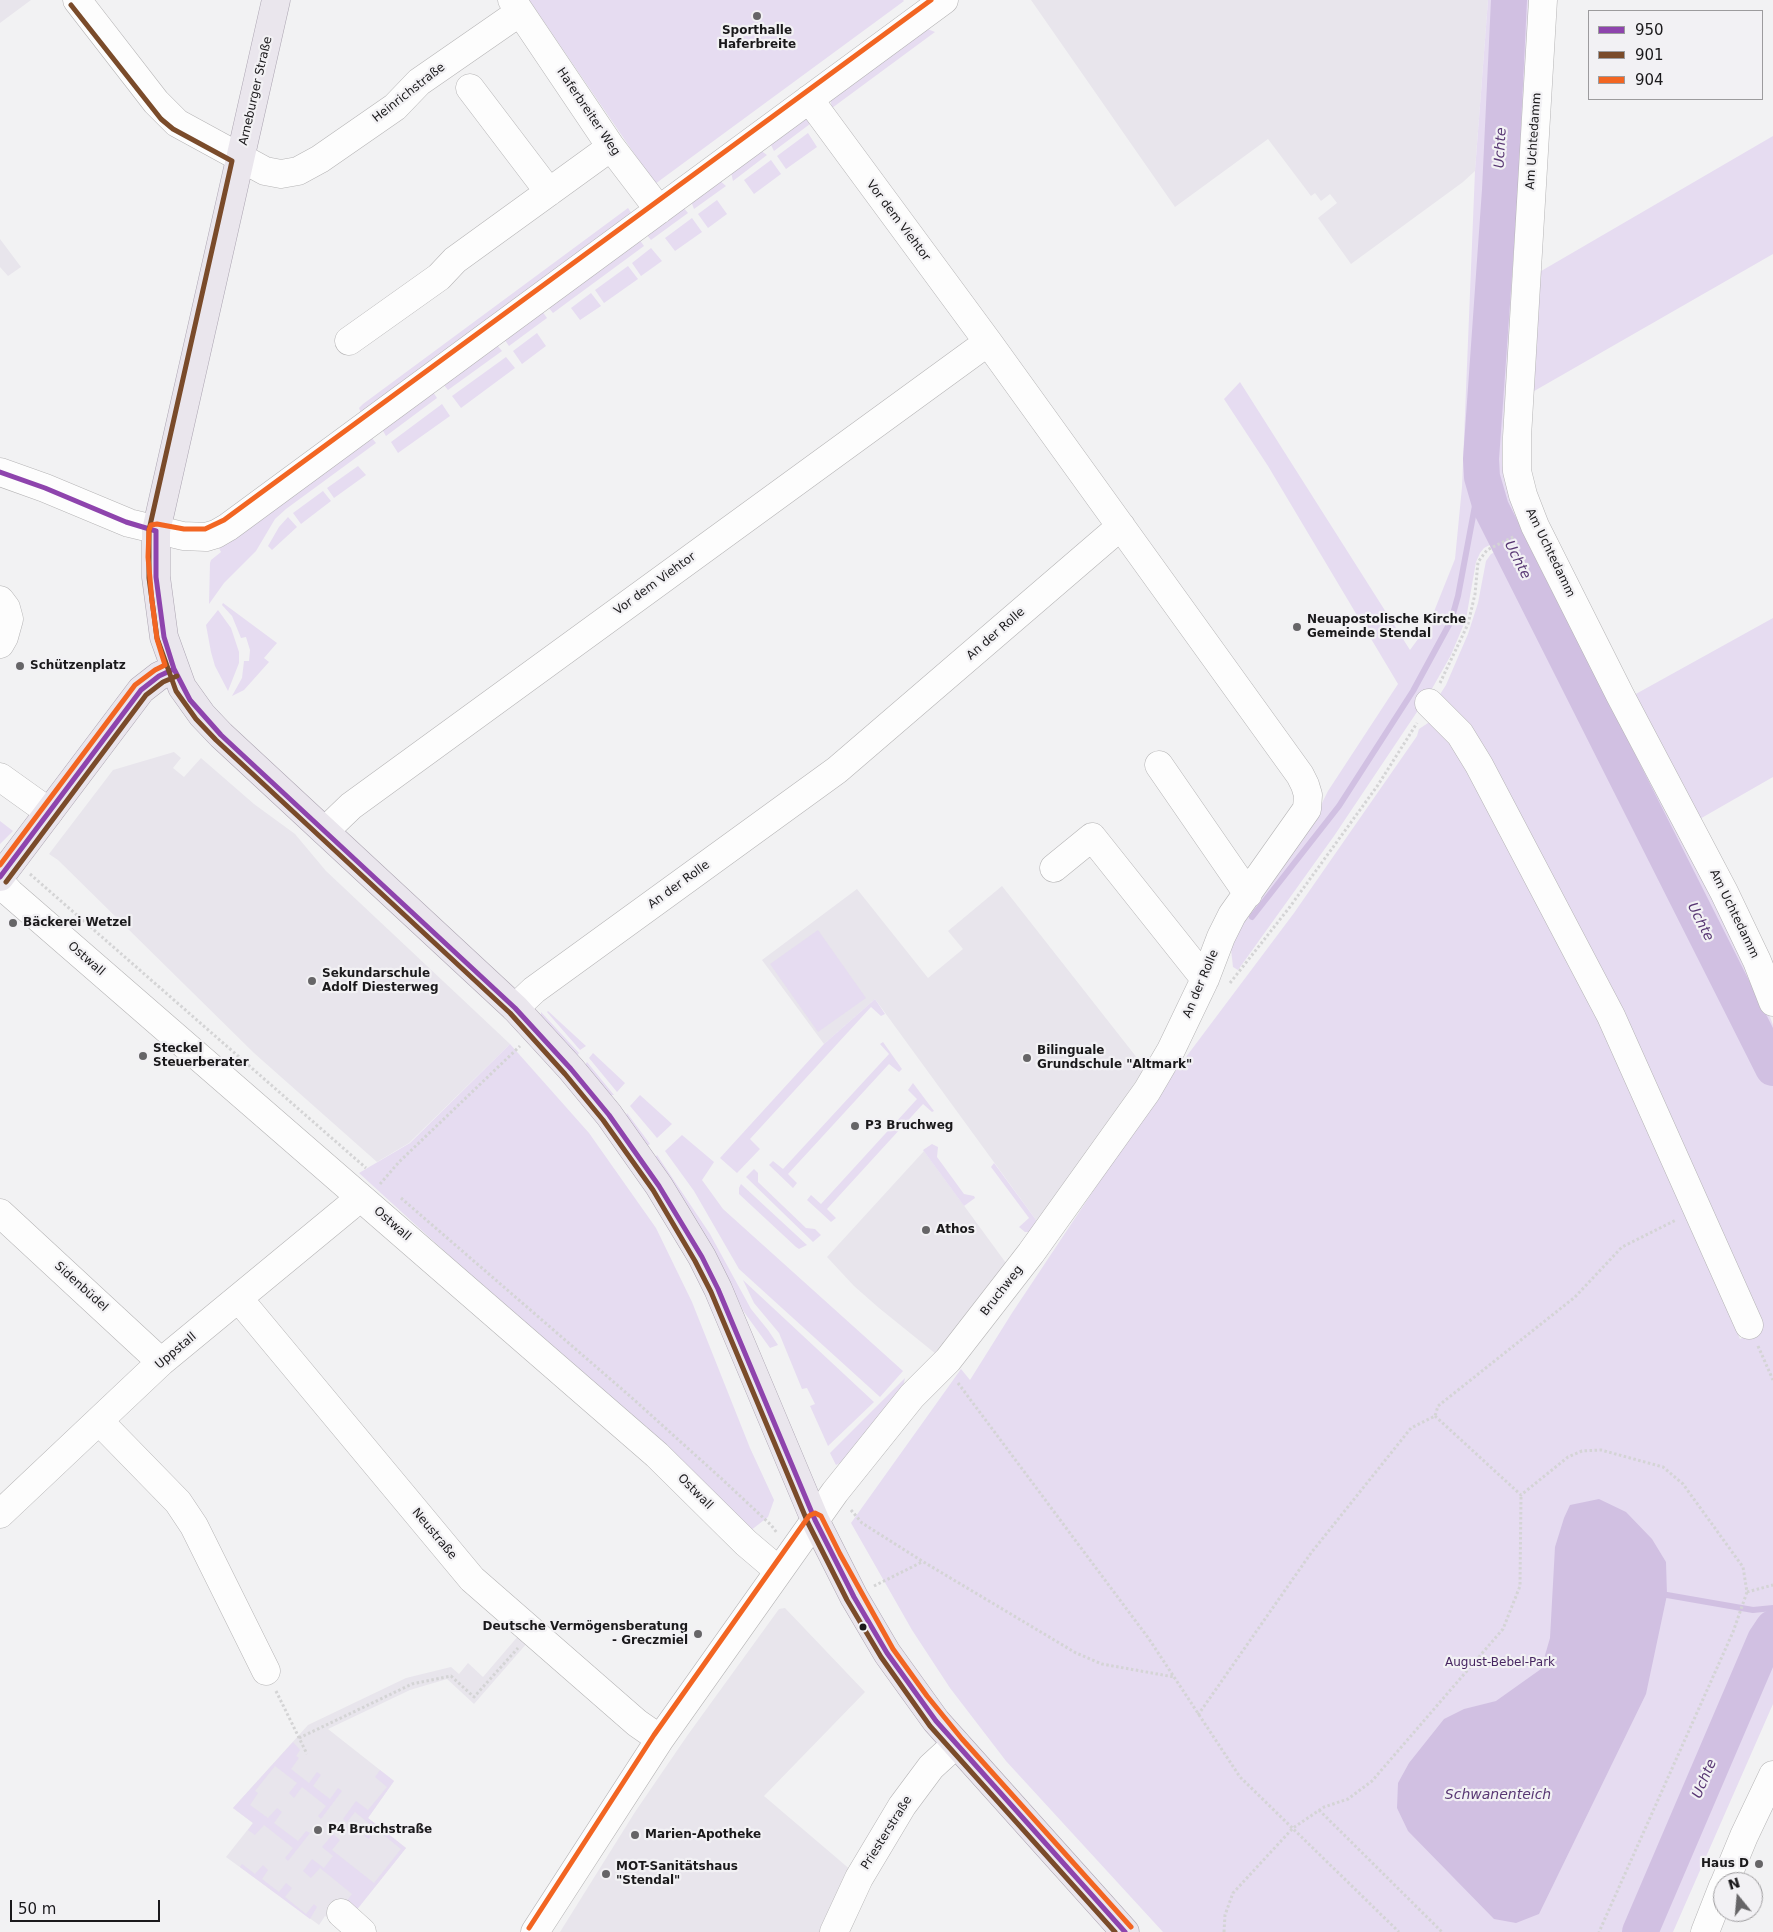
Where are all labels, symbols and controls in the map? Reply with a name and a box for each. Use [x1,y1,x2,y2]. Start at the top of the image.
marker: Sporthalle Haferbreite [751,10,763,22]
legend [1588,10,1763,100]
text: 950 [1635,21,1664,39]
place label: Sporthalle Haferbreite [718,24,796,52]
street label: Arneburger Straße [236,35,276,147]
text: 901 [1635,46,1664,64]
street label: Heinrichstraße [370,60,448,126]
street label: Haferbreiter Weg [553,65,623,159]
text: 904 [1635,71,1664,89]
street label: Am Uchtedamm [1523,92,1545,190]
water label: Uchte [1492,127,1510,169]
street label: Vor dem Viehtor [863,178,933,264]
street label: Am Uchtedamm [1522,506,1578,600]
water label: Uchte [1500,538,1534,582]
street label: Vor dem Viehtor [611,550,699,618]
street label: An der Rolle [964,605,1028,663]
place label: Neuapostolische Kirche Gemeinde Stendal [1307,613,1466,641]
marker: Neuapostolische Kirche Gemeinde Stendal [1291,621,1303,633]
place label: Schützenplatz [30,659,126,673]
marker: Schützenplatz [14,660,26,672]
street label: An der Rolle [645,858,713,912]
street label: Am Uchtedamm [1706,867,1762,961]
water label: Uchte [1683,900,1717,944]
place label: Bäckerei Wetzel [23,916,131,930]
marker: Bäckerei Wetzel [7,917,19,929]
street label: Ostwall [65,939,107,979]
street label: An der Rolle [1180,948,1222,1020]
place label: Sekundarschule Adolf Diesterweg [322,967,439,995]
marker: Sekundarschule Adolf Diesterweg [306,975,318,987]
place label: Steckel Steuerberater [153,1042,249,1070]
place label: Bilinguale Grundschule "Altmark" [1037,1044,1192,1072]
marker: Steckel Steuerberater [137,1050,149,1062]
marker: Bilinguale Grundschule "Altmark" [1021,1052,1033,1064]
place label: P3 Bruchweg [865,1119,953,1133]
marker: P3 Bruchweg [849,1120,861,1132]
street label: Ostwall [371,1204,413,1244]
place label: Athos [936,1223,975,1237]
marker: Athos [920,1224,932,1236]
street label: Sidenbüdel [51,1259,111,1315]
street label: Bruchweg [978,1263,1026,1319]
street label: Uppstall [153,1330,199,1372]
street label: Ostwall [674,1471,716,1513]
street label: Neustraße [409,1506,459,1562]
place label: Deutsche Vermögensberatung - Greczmiel [482,1620,688,1648]
unlabelled marker [858,1622,868,1632]
marker: Deutsche Vermögensberatung - Greczmiel [692,1628,704,1640]
park label: August-Bebel-Park [1445,1656,1555,1670]
water label: Uchte [1689,1757,1721,1801]
water label: Schwanenteich [1445,1787,1551,1803]
street label: Priesterstraße [859,1794,915,1872]
place label: P4 Bruchstraße [328,1823,432,1837]
marker: P4 Bruchstraße [312,1824,324,1836]
place label: Marien-Apotheke [645,1828,761,1842]
marker: Marien-Apotheke [629,1829,641,1841]
place label: Haus D [1701,1857,1749,1871]
marker: Haus D [1753,1858,1765,1870]
place label: MOT-Sanitätshaus "Stendal" [616,1860,738,1888]
marker: MOT-Sanitätshaus "Stendal" [600,1868,612,1880]
north arrow [1713,1872,1763,1922]
text: N [1726,1874,1742,1893]
scale bar [12,1890,162,1922]
text: 50 m [18,1900,56,1918]

